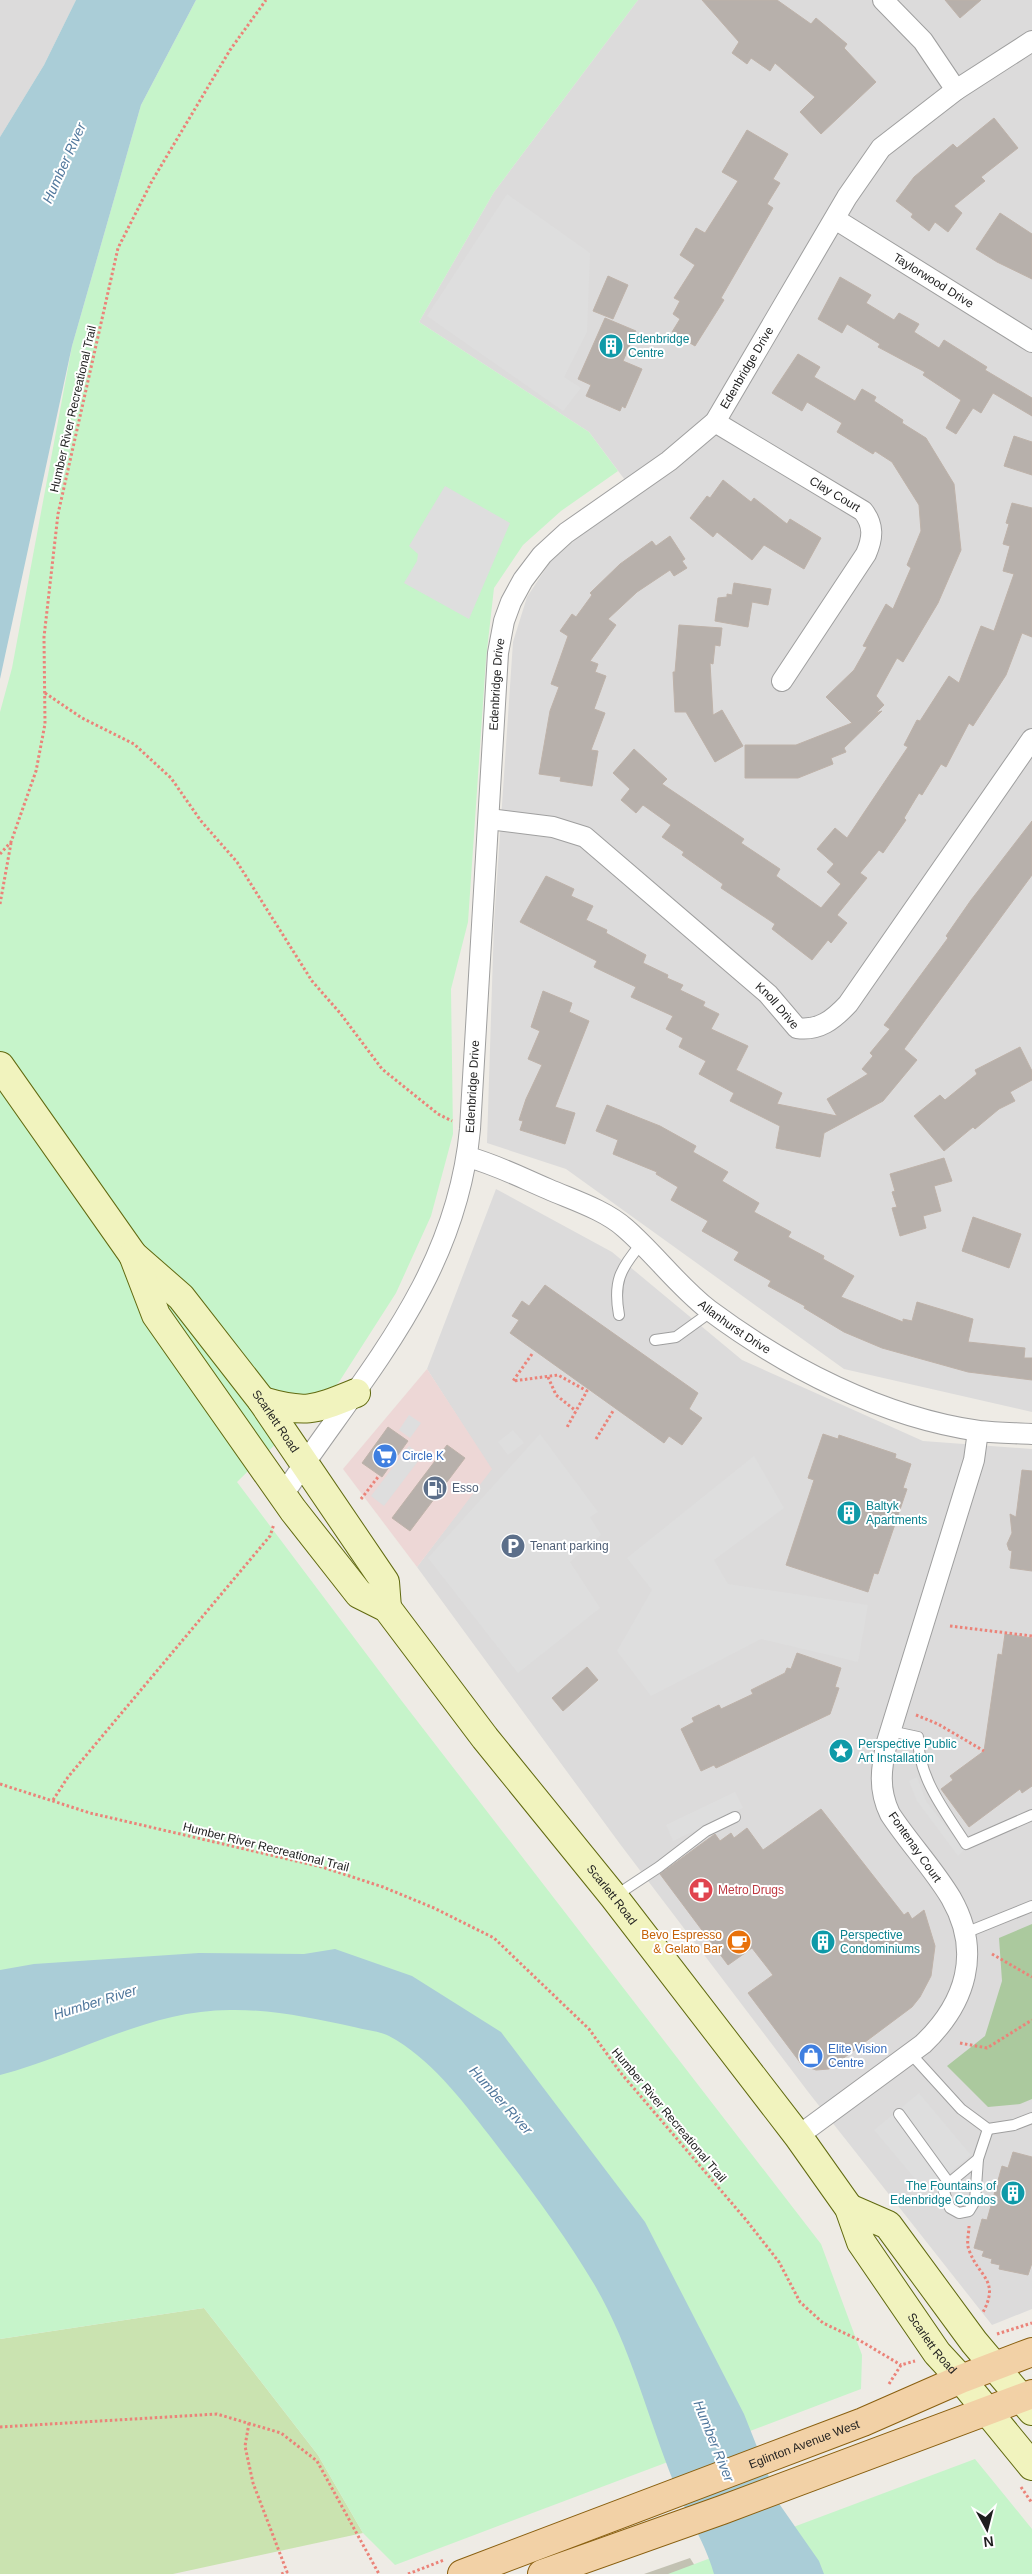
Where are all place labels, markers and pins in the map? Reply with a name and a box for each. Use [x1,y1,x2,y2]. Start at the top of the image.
place label: Edenbridge Centre [628,332,690,360]
building icon: Edenbridge Centre [598,333,624,359]
supermarket icon: Circle K [372,1443,398,1469]
place label: Circle K [402,1449,444,1463]
fuel station icon: Esso [422,1475,448,1501]
place label: Esso [452,1481,479,1495]
place label: Baltyk Apartments [866,1499,927,1527]
building icon: Baltyk Apartments [836,1500,862,1526]
parking icon: Tenant parking [500,1533,526,1559]
place label: Tenant parking [530,1539,609,1553]
place label: Perspective Public Art Installation [858,1737,957,1765]
place icon: Perspective Public Art Installation [828,1738,854,1764]
pharmacy icon: Metro Drugs [688,1877,714,1903]
place label: Metro Drugs [718,1883,784,1897]
place label: Bevo Espresso & Gelato Bar [641,1928,722,1956]
place label: Perspective Condominiums [840,1928,920,1956]
cafe icon: Bevo Espresso & Gelato Bar [726,1929,752,1955]
building icon: Perspective Condominiums [810,1929,836,1955]
place label: Elite Vision Centre [828,2042,887,2070]
shop icon: Elite Vision Centre [798,2043,824,2069]
place label: The Fountains of Edenbridge Condos [890,2179,997,2207]
building icon: The Fountains of Edenbridge Condos [1000,2180,1026,2206]

